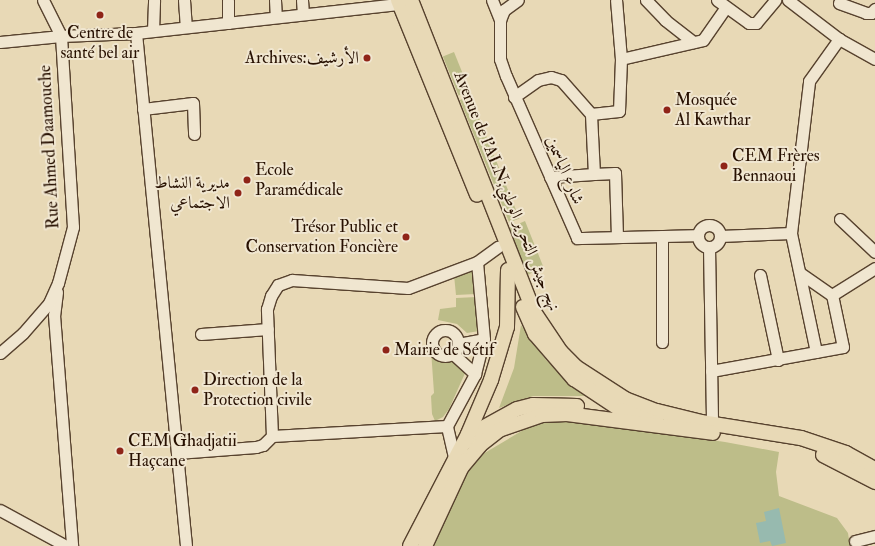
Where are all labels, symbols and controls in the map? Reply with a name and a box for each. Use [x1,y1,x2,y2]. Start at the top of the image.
marker: Centre de santé bel air [94,9,106,21]
place label: Centre de santé bel air [61,23,139,63]
place label: Archives:الأرشيف [245,48,359,68]
marker: Archives:الأرشيف [362,53,372,63]
street label: Rue Ahmed Daamouche [35,64,63,230]
street label: Avenue de l'ALN;نهج جيش التحرير الوطني [449,68,565,314]
place label: Mosquée Al Kawthar [675,90,751,130]
marker: Mosquée Al Kawthar [662,105,672,115]
street label: شارع الياسمين [541,133,589,207]
place label: CEM Frères Bennaoui [732,146,820,186]
place label: Ecole Paramédicale [255,160,343,200]
marker: CEM Frères Bennaoui [719,161,729,171]
place label: مديرية النشاط الاجتماعي [154,173,230,213]
marker: Ecole Paramédicale [242,175,252,185]
marker: مديرية النشاط الاجتماعي [233,188,243,198]
place label: Trésor Public et Conservation Foncière [245,217,398,257]
marker: Trésor Public et Conservation Foncière [401,232,411,242]
place label: Mairie de Sétif [394,340,494,360]
marker: Mairie de Sétif [381,345,391,355]
place label: Direction de la Protection civile [203,370,312,410]
marker: Direction de la Protection civile [190,385,200,395]
place label: CEM Ghadjatii Haçcane [128,431,237,471]
marker: CEM Ghadjatii Haçcane [115,446,125,456]

